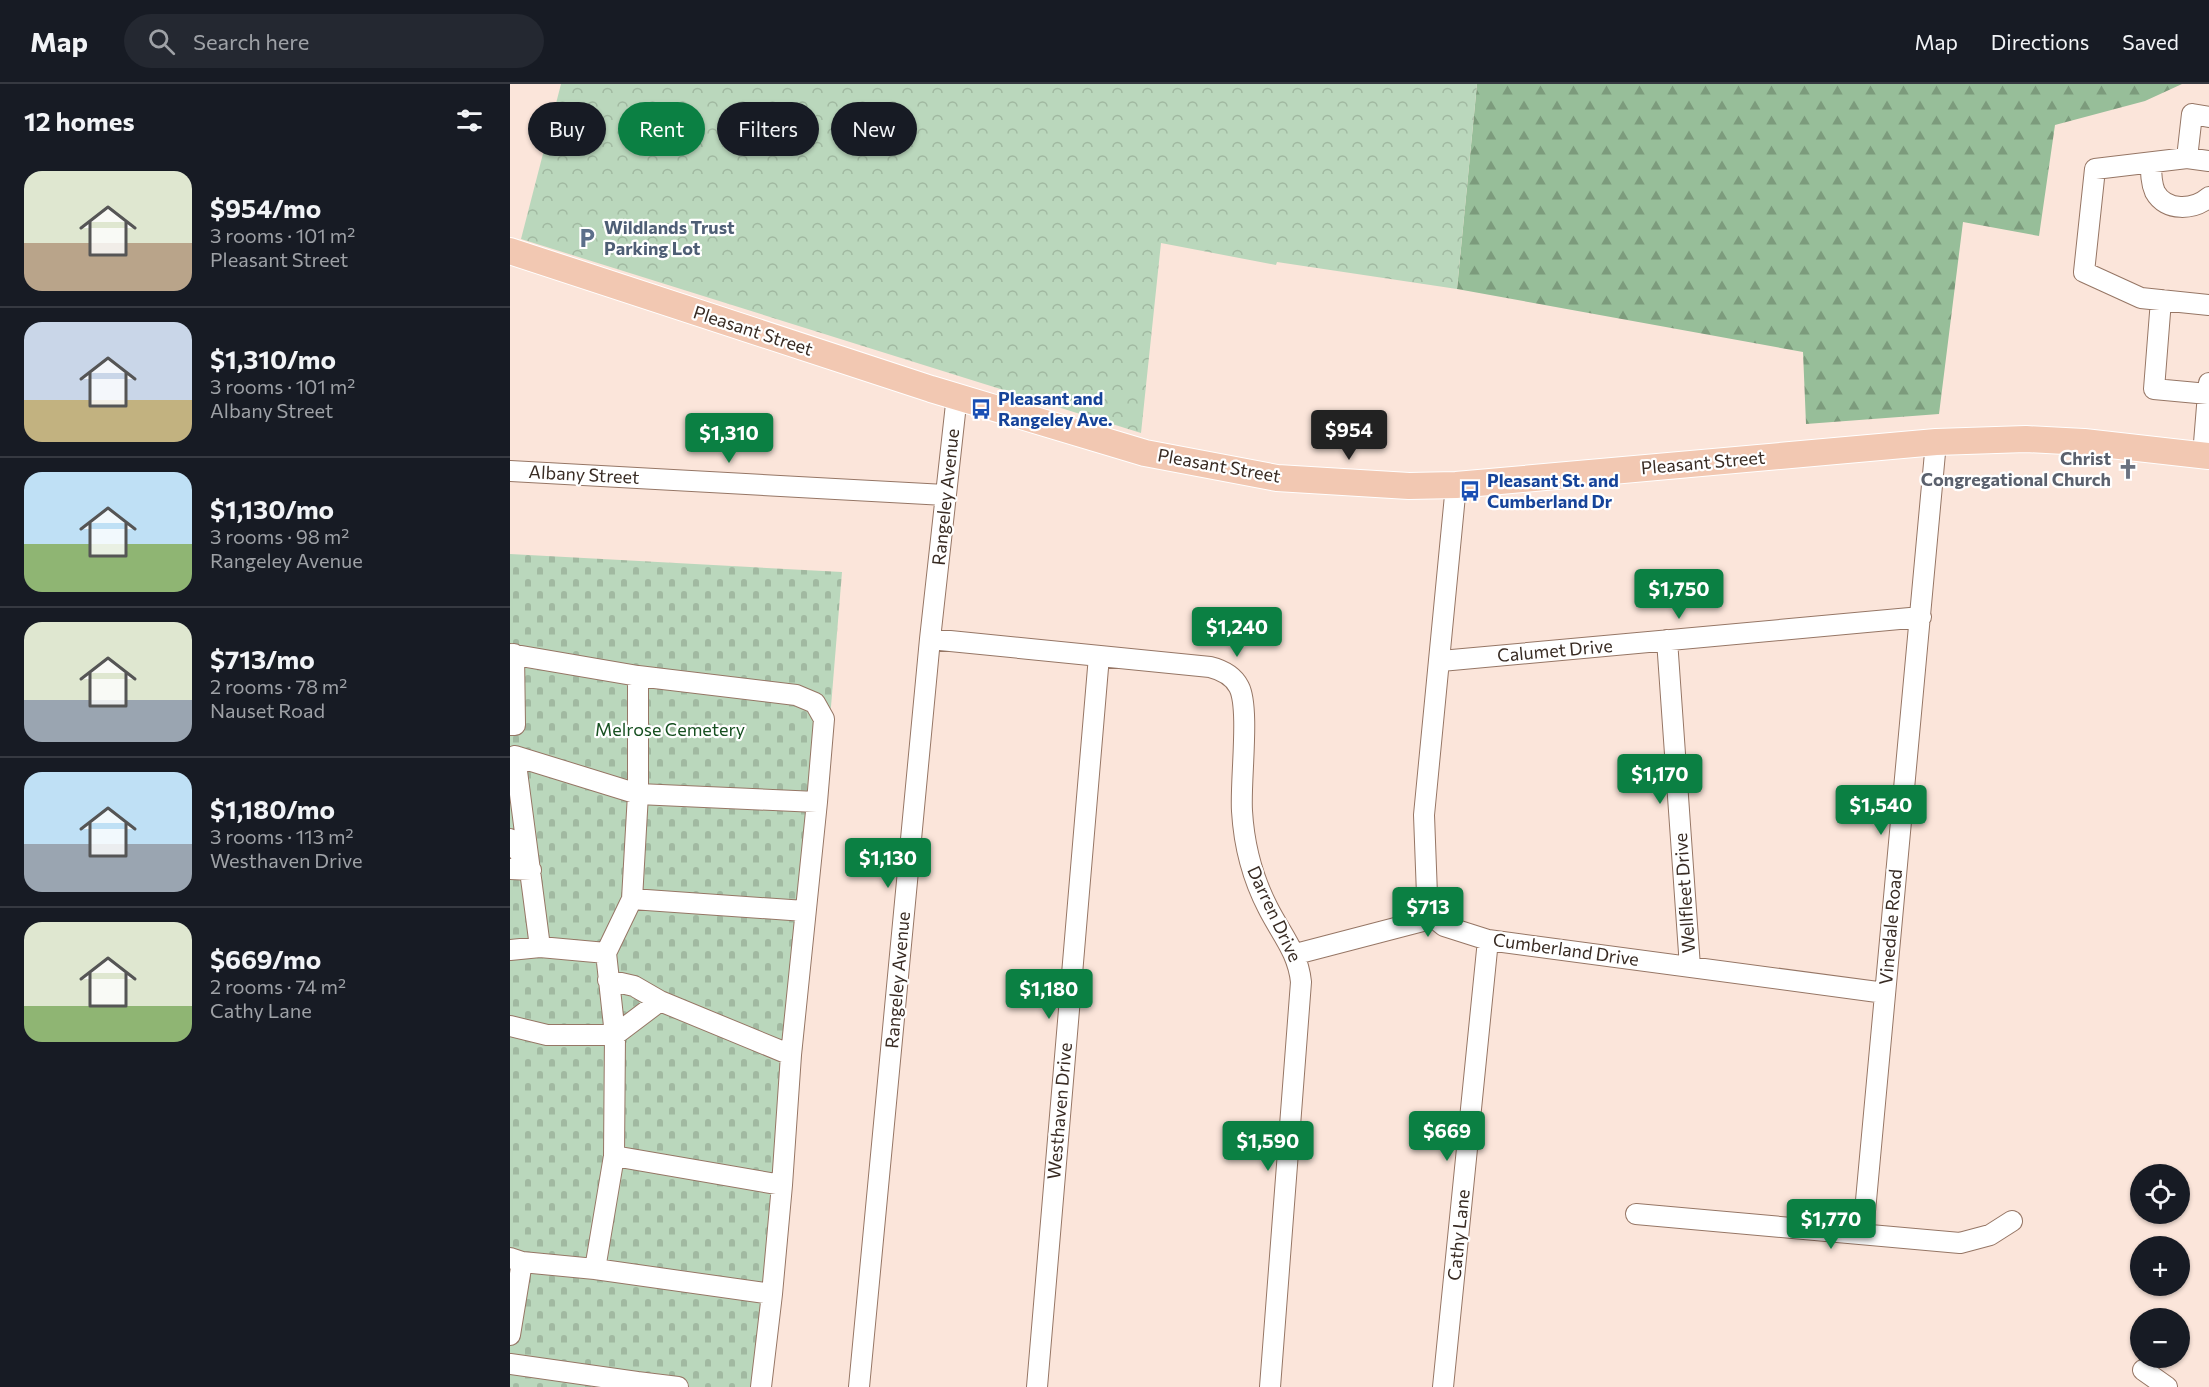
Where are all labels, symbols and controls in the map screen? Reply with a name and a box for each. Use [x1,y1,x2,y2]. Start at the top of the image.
search box [124,14,544,68]
text: Map [30,24,88,58]
icon: search [145,25,178,58]
text: Search here [193,28,309,55]
text: Map [1915,29,1958,54]
text: Directions [1991,29,2089,54]
text: Saved [2122,29,2179,54]
chip: Buy [528,102,606,156]
chip: Rent [618,102,705,156]
chip: Filters [717,102,819,156]
chip: New [831,102,917,156]
icon: filters [453,104,486,137]
text: 12 homes [24,105,135,136]
text: $954/mo [210,192,321,223]
icon: home [72,195,144,267]
place label: Wildlands Trust Parking Lot [604,216,735,259]
text: 3 rooms · 101 m² [210,223,355,247]
parking icon: Wildlands Trust Parking Lot [575,226,599,250]
text: Pleasant Street [210,247,348,271]
street label: Pleasant Street [691,300,816,360]
text: $1,310/mo [210,343,336,374]
icon: home [72,346,144,418]
text: 3 rooms · 101 m² [210,374,355,398]
place label: Pleasant and Rangeley Ave. [998,387,1113,430]
bus stop icon: Pleasant and Rangeley Ave. [969,397,993,421]
text: Albany Street [210,398,333,422]
pin: $954 [1313,410,1385,461]
pin: $1,310 [680,413,778,464]
text: $954 [1325,417,1373,441]
text: $1,310 [699,420,759,444]
street label: Rangeley Avenue [927,427,963,566]
street label: Pleasant Street [1156,443,1282,487]
street label: Pleasant Street [1640,446,1766,478]
place label: Christ Congregational Church [1921,447,2111,490]
church icon: Christ Congregational Church [2116,457,2140,481]
street label: Albany Street [528,460,640,488]
place label: Pleasant St. and Cumberland Dr [1487,469,1619,512]
bus stop icon: Pleasant St. and Cumberland Dr [1458,479,1482,503]
text: $1,130/mo [210,493,334,524]
icon: home [72,496,144,568]
text: 3 rooms · 98 m² [210,524,349,548]
text: Rangeley Avenue [210,548,363,572]
pin: $1,750 [1630,569,1728,620]
text: $1,750 [1648,576,1710,600]
pin: $1,240 [1188,607,1286,658]
text: $1,240 [1206,614,1268,638]
street label: Calumet Drive [1496,634,1614,666]
text: $713/mo [210,643,315,674]
icon: home [72,646,144,718]
text: 2 rooms · 78 m² [210,674,347,698]
text: Nauset Road [210,698,325,722]
park label: Melrose Cemetery [595,718,745,740]
pin: $1,170 [1611,754,1709,805]
text: $1,170 [1631,761,1689,785]
pin: $1,540 [1832,785,1930,836]
text: $1,540 [1850,792,1912,816]
text: $1,180/mo [210,793,335,824]
icon: home [72,796,144,868]
text: 3 rooms · 113 m² [210,824,354,848]
street label: Wellfleet Drive [1669,832,1699,954]
pin: $1,130 [839,838,937,889]
text: $1,130 [859,845,917,869]
text: Westhaven Drive [210,848,363,872]
street label: Darren Drive [1243,862,1307,965]
street label: Vinedale Road [1874,868,1906,986]
pin: $713 [1392,887,1464,938]
text: $713 [1406,894,1450,918]
street label: Rangeley Avenue [880,911,914,1049]
street label: Cumberland Drive [1492,928,1640,970]
text: $669/mo [210,943,321,974]
icon: home [72,946,144,1018]
pin: $1,180 [1000,969,1098,1020]
text: 2 rooms · 74 m² [210,974,346,998]
text: $1,180 [1020,976,1078,1000]
text: Cathy Lane [210,998,312,1022]
street label: Westhaven Drive [1042,1042,1076,1180]
pin: $669 [1411,1111,1483,1162]
text: $669 [1423,1118,1471,1142]
pin: $1,590 [1219,1121,1317,1172]
text: $1,590 [1237,1128,1299,1152]
map controls [2130,1164,2190,1368]
button: locate [2130,1164,2190,1224]
street label: Cathy Lane [1442,1188,1474,1282]
pin: $1,770 [1782,1199,1880,1250]
text: $1,770 [1801,1206,1861,1230]
button: + [2130,1236,2190,1296]
button: − [2130,1308,2190,1368]

